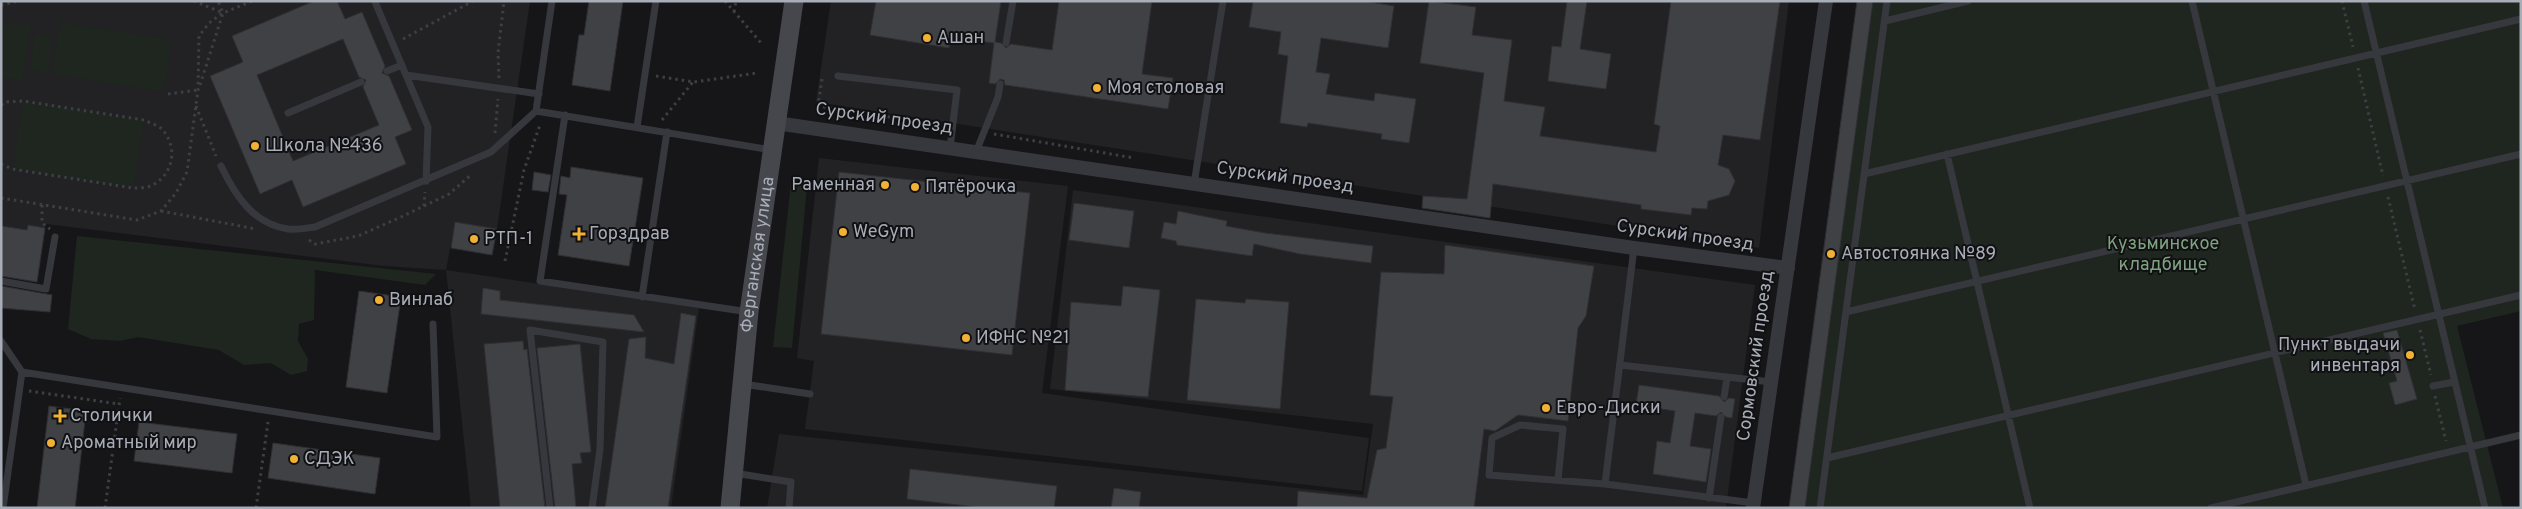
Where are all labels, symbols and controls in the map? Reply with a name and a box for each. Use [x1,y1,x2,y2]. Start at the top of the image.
place label: Ашан [937,27,984,50]
marker: Ашан [921,32,933,44]
place label: Моя столовая [1107,77,1224,100]
marker: Моя столовая [1091,82,1103,94]
street label: Сурский проезд [814,98,954,140]
place label: Школа №436 [265,135,383,158]
marker: Школа №436 [249,140,261,152]
street label: Сурский проезд [1215,157,1355,199]
place label: Раменная [791,174,875,197]
street label: Ферганская улица [736,175,780,334]
place label: Пятёрочка [925,176,1016,199]
marker: Раменная [879,179,891,191]
marker: Пятёрочка [909,181,921,193]
street label: Сурский проезд [1615,215,1755,257]
place label: WeGym [853,221,914,244]
place label: Горздрав [589,223,670,246]
marker: WeGym [837,226,849,238]
place label: РТП-1 [484,228,533,251]
marker: Горздрав [573,228,585,240]
marker: РТП-1 [468,233,480,245]
park label: Кузьминское кладбище [2107,233,2219,277]
place label: Автостоянка №89 [1841,243,1996,266]
marker: Автостоянка №89 [1825,248,1837,260]
street label: Сормовский проезд [1733,269,1779,443]
place label: Винлаб [389,289,453,312]
marker: Винлаб [373,294,385,306]
place label: ИФНС №21 [976,327,1070,350]
marker: ИФНС №21 [960,332,972,344]
place label: Пункт выдачи инвентаря [2278,334,2400,378]
marker: Пункт выдачи инвентаря [2404,349,2416,361]
place label: Евро-Диски [1556,397,1661,420]
marker: Евро-Диски [1540,402,1552,414]
place label: Столички [70,405,153,428]
marker: Столички [54,410,66,422]
place label: Ароматный мир [61,432,197,455]
marker: Ароматный мир [45,437,57,449]
place label: СДЭК [304,448,355,471]
marker: СДЭК [288,453,300,465]

